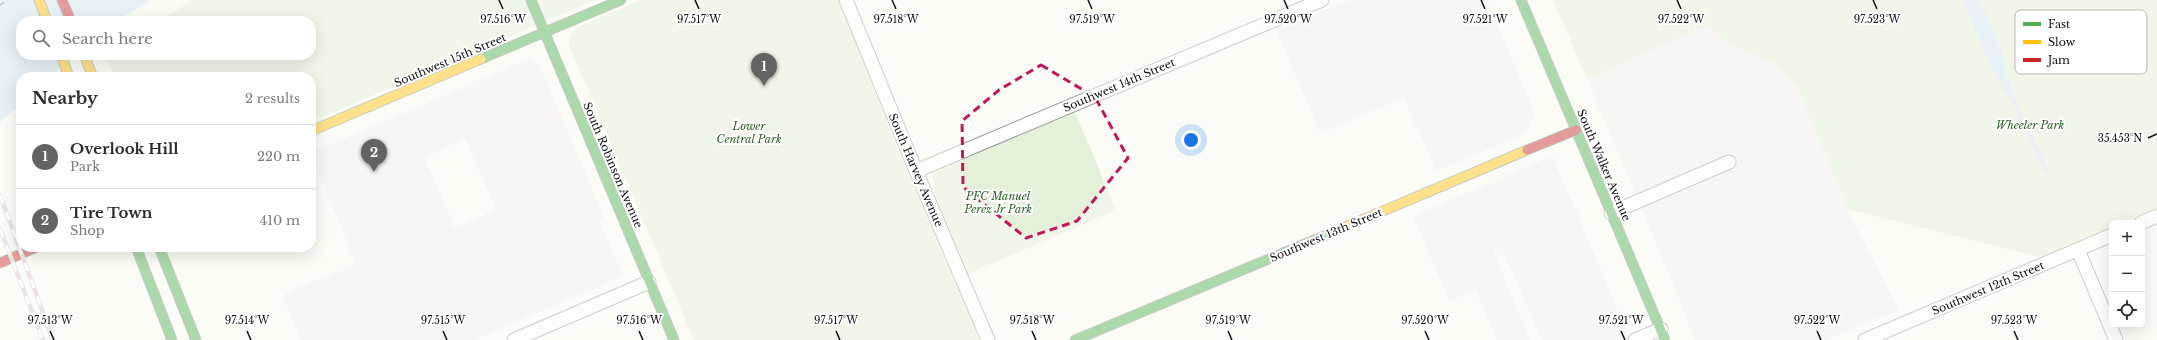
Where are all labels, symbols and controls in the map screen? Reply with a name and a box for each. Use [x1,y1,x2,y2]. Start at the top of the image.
legend [2015,10,2147,74]
text: 97.516°W [480,13,526,26]
text: 97.517°W [677,13,721,26]
text: 97.518°W [874,13,919,26]
text: 97.519°W [1069,13,1115,26]
text: 97.520°W [1264,13,1312,26]
text: 97.521°W [1462,13,1508,26]
text: 97.522°W [1658,13,1705,26]
text: 97.523°W [1854,13,1901,26]
search box [16,16,316,60]
text: Fast [2048,17,2071,31]
icon: search [30,27,52,49]
text: Search here [62,29,153,48]
street label: Southwest 15th Street [392,30,509,90]
text: Slow [2048,35,2076,49]
pin: 1 [751,53,777,86]
text: Jam [2046,53,2070,67]
street label: Southwest 14th Street [1061,55,1178,115]
text: Nearby [32,88,98,109]
text: 2 results [245,90,300,107]
street label: South Robinson Avenue [580,100,646,230]
street label: South Walker Avenue [1574,107,1634,223]
street label: South Harvey Avenue [886,111,946,229]
park label: Wheeler Park [1996,118,2064,132]
park label: Lower Central Park [716,119,782,146]
your location [1181,130,1201,150]
text: 35.453°N [2098,132,2142,145]
text: Overlook Hill [70,139,179,158]
pin: 2 [361,139,387,172]
text: 1 [42,148,48,165]
text: 220 m [257,148,300,165]
text: Park [70,158,100,175]
park label: PFC Manuel Perez Jr Park [963,189,1032,216]
text: Tire Town [70,203,152,222]
street label: Southwest 13th Street [1268,205,1385,265]
text: 2 [41,212,49,229]
text: 410 m [260,212,300,229]
map controls [2109,220,2145,328]
button: + [2109,220,2145,256]
text: Shop [70,222,105,239]
button: − [2109,256,2145,292]
street label: Southwest 12th Street [1930,258,2047,318]
button: locate [2109,292,2145,328]
text: 97.513°W [27,314,73,327]
text: 97.514°W [225,314,270,327]
text: 97.515°W [421,314,466,327]
text: 97.516°W [616,314,662,327]
text: 97.517°W [814,314,858,327]
text: 97.518°W [1010,314,1055,327]
text: 97.519°W [1205,314,1251,327]
text: 97.520°W [1401,314,1449,327]
text: 97.521°W [1598,314,1644,327]
text: 97.522°W [1794,314,1841,327]
text: 97.523°W [1991,314,2038,327]

